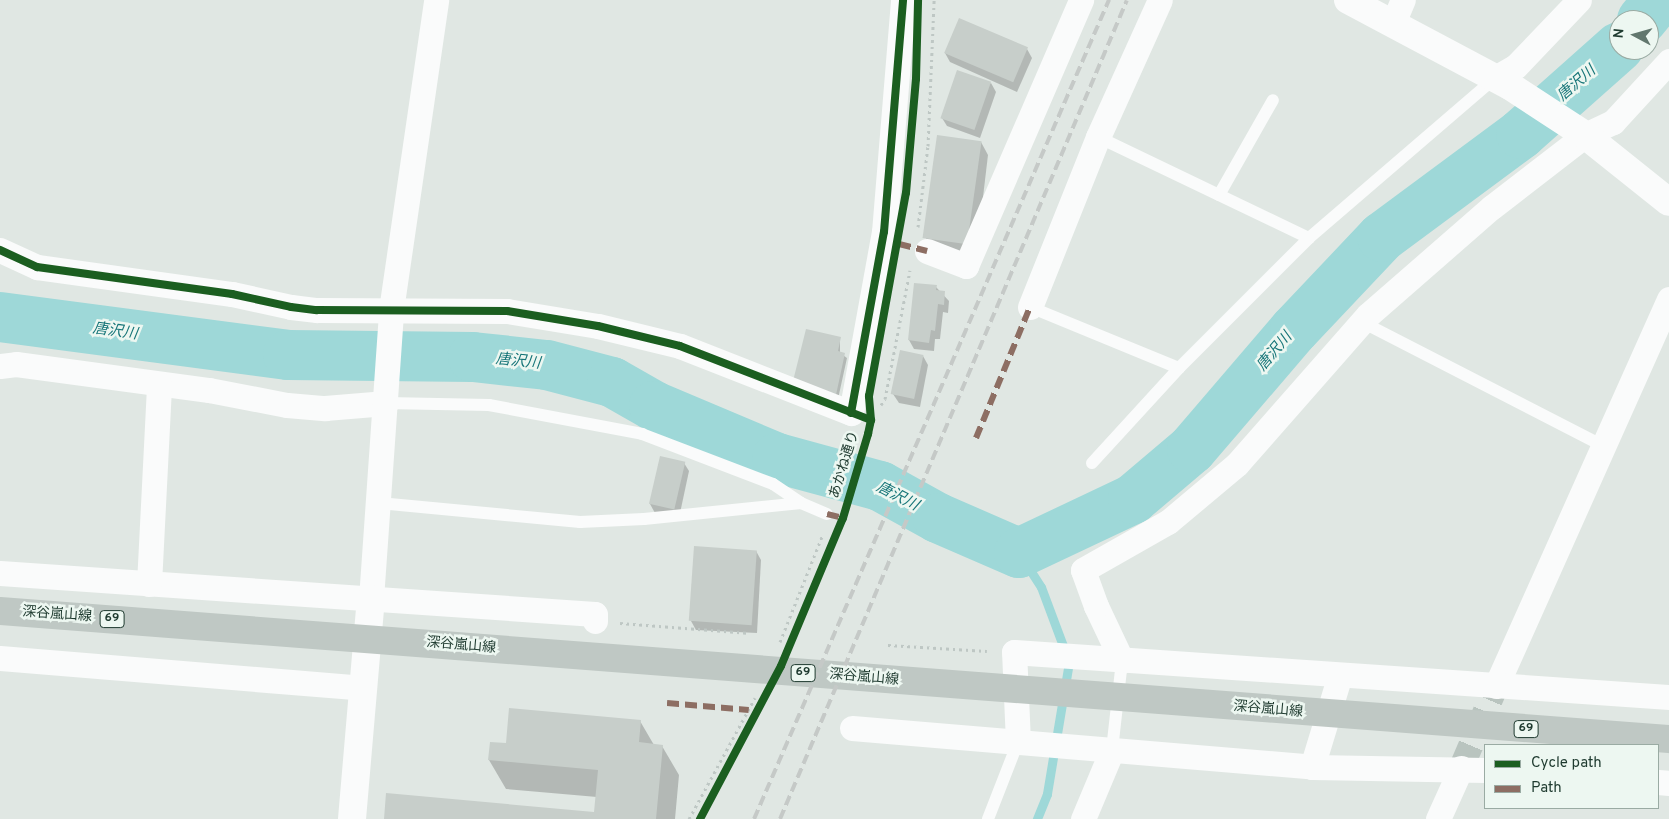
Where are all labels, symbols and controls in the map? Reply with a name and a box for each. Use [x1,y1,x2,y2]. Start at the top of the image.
north arrow [1609,10,1659,60]
text: N [1611,28,1629,39]
water label: 唐沢川 [1554,62,1600,106]
water label: 唐沢川 [91,320,139,344]
water label: 唐沢川 [1254,329,1296,375]
water label: 唐沢川 [495,351,541,373]
street label: あかね通り [827,429,863,501]
water label: 唐沢川 [873,479,921,515]
street label: 深谷嵐山線 [21,604,93,626]
road number: 69 [100,610,124,628]
street label: 深谷嵐山線 [425,635,497,657]
road number: 69 [790,664,816,682]
street label: 深谷嵐山線 [828,667,900,689]
street label: 深谷嵐山線 [1232,699,1304,721]
road number: 69 [1514,720,1538,739]
legend [1484,744,1659,809]
text: Cycle path [1531,754,1602,773]
text: Path [1531,779,1562,798]

